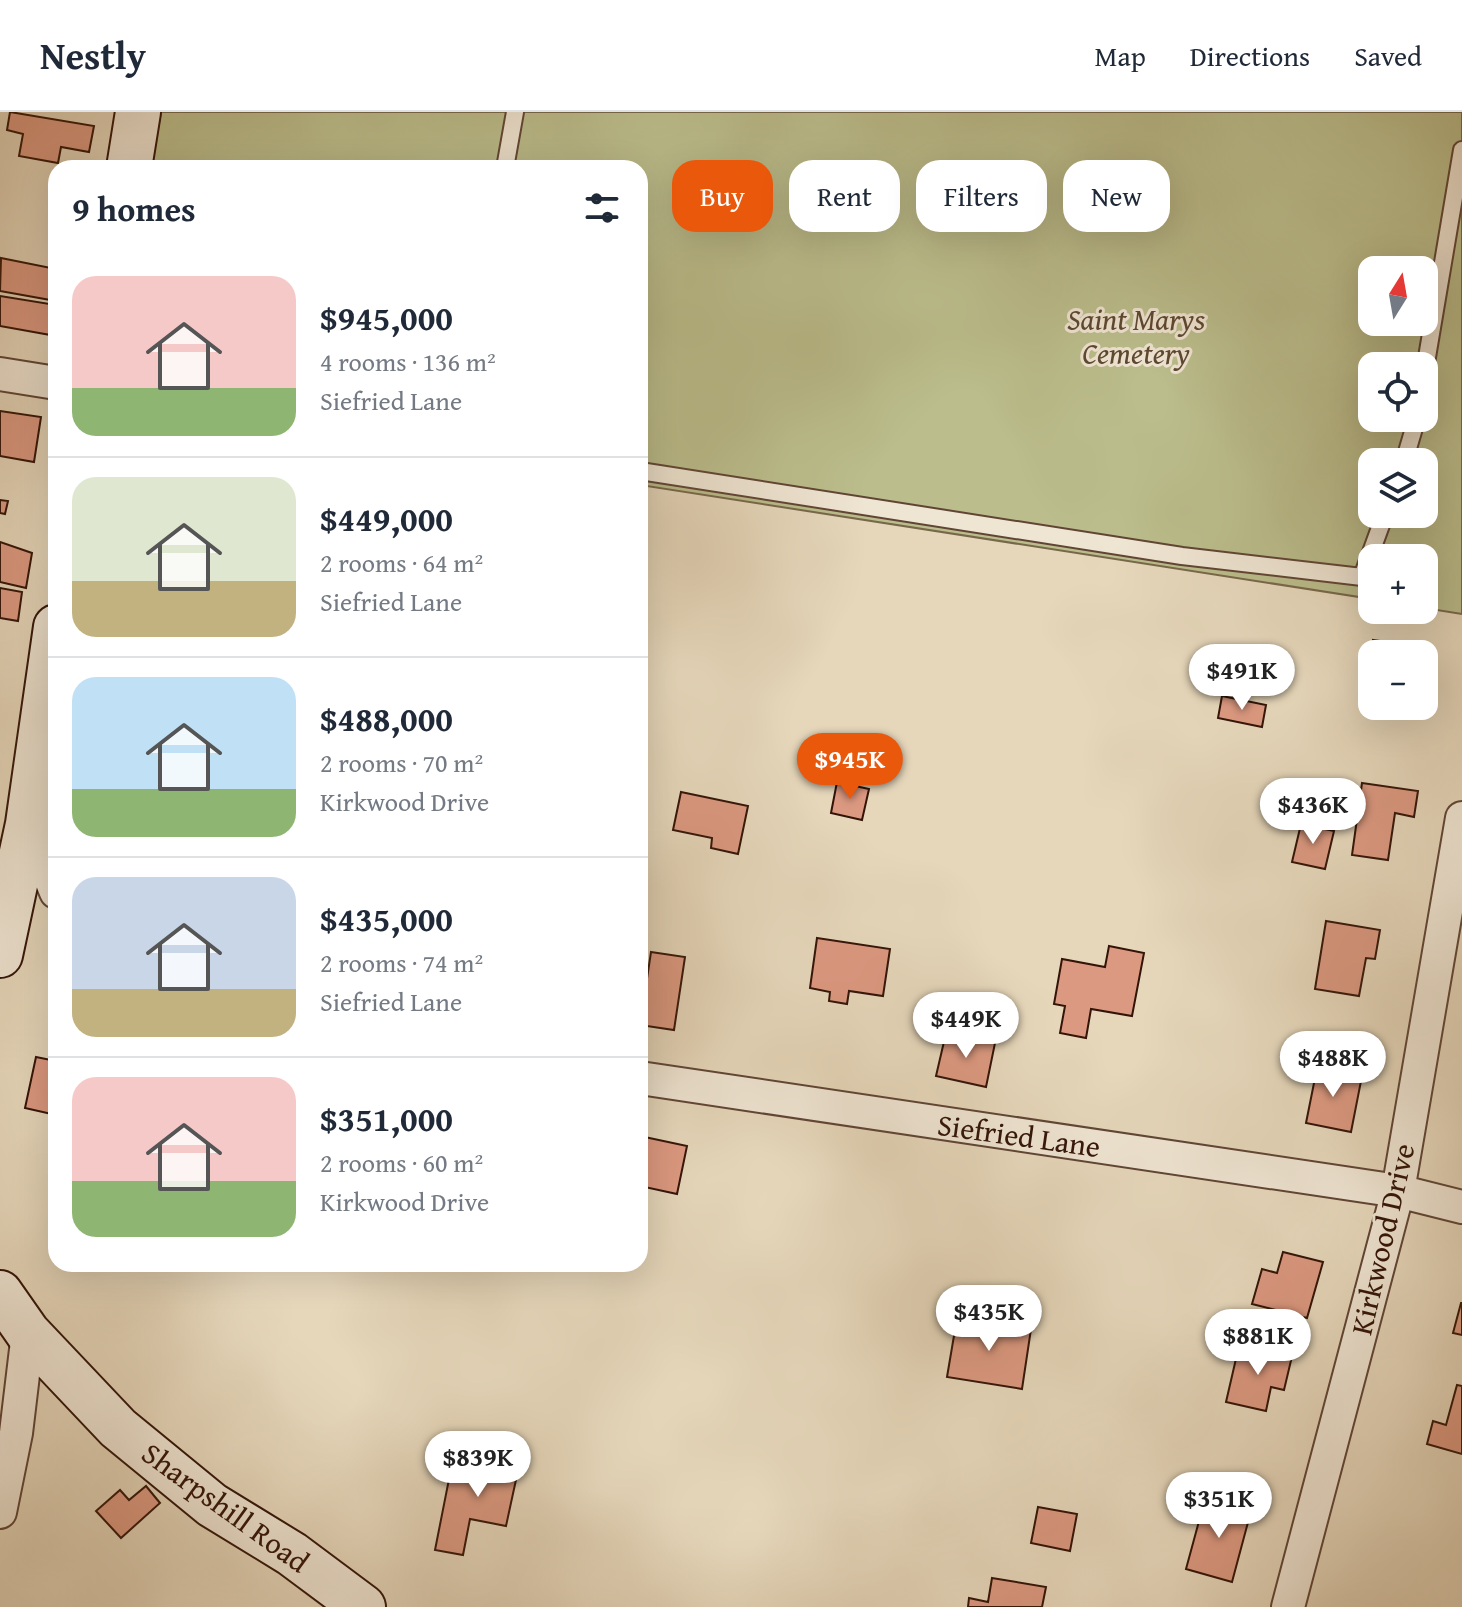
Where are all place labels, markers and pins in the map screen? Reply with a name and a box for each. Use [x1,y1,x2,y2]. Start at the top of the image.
pin: $491K [1186,644,1298,712]
pin: $945K [794,733,906,801]
pin: $436K [1257,778,1369,846]
pin: $449K [910,992,1022,1060]
pin: $488K [1277,1031,1389,1099]
pin: $435K [933,1285,1045,1353]
pin: $881K [1202,1309,1314,1377]
pin: $839K [422,1431,534,1499]
pin: $351K [1163,1472,1275,1540]

